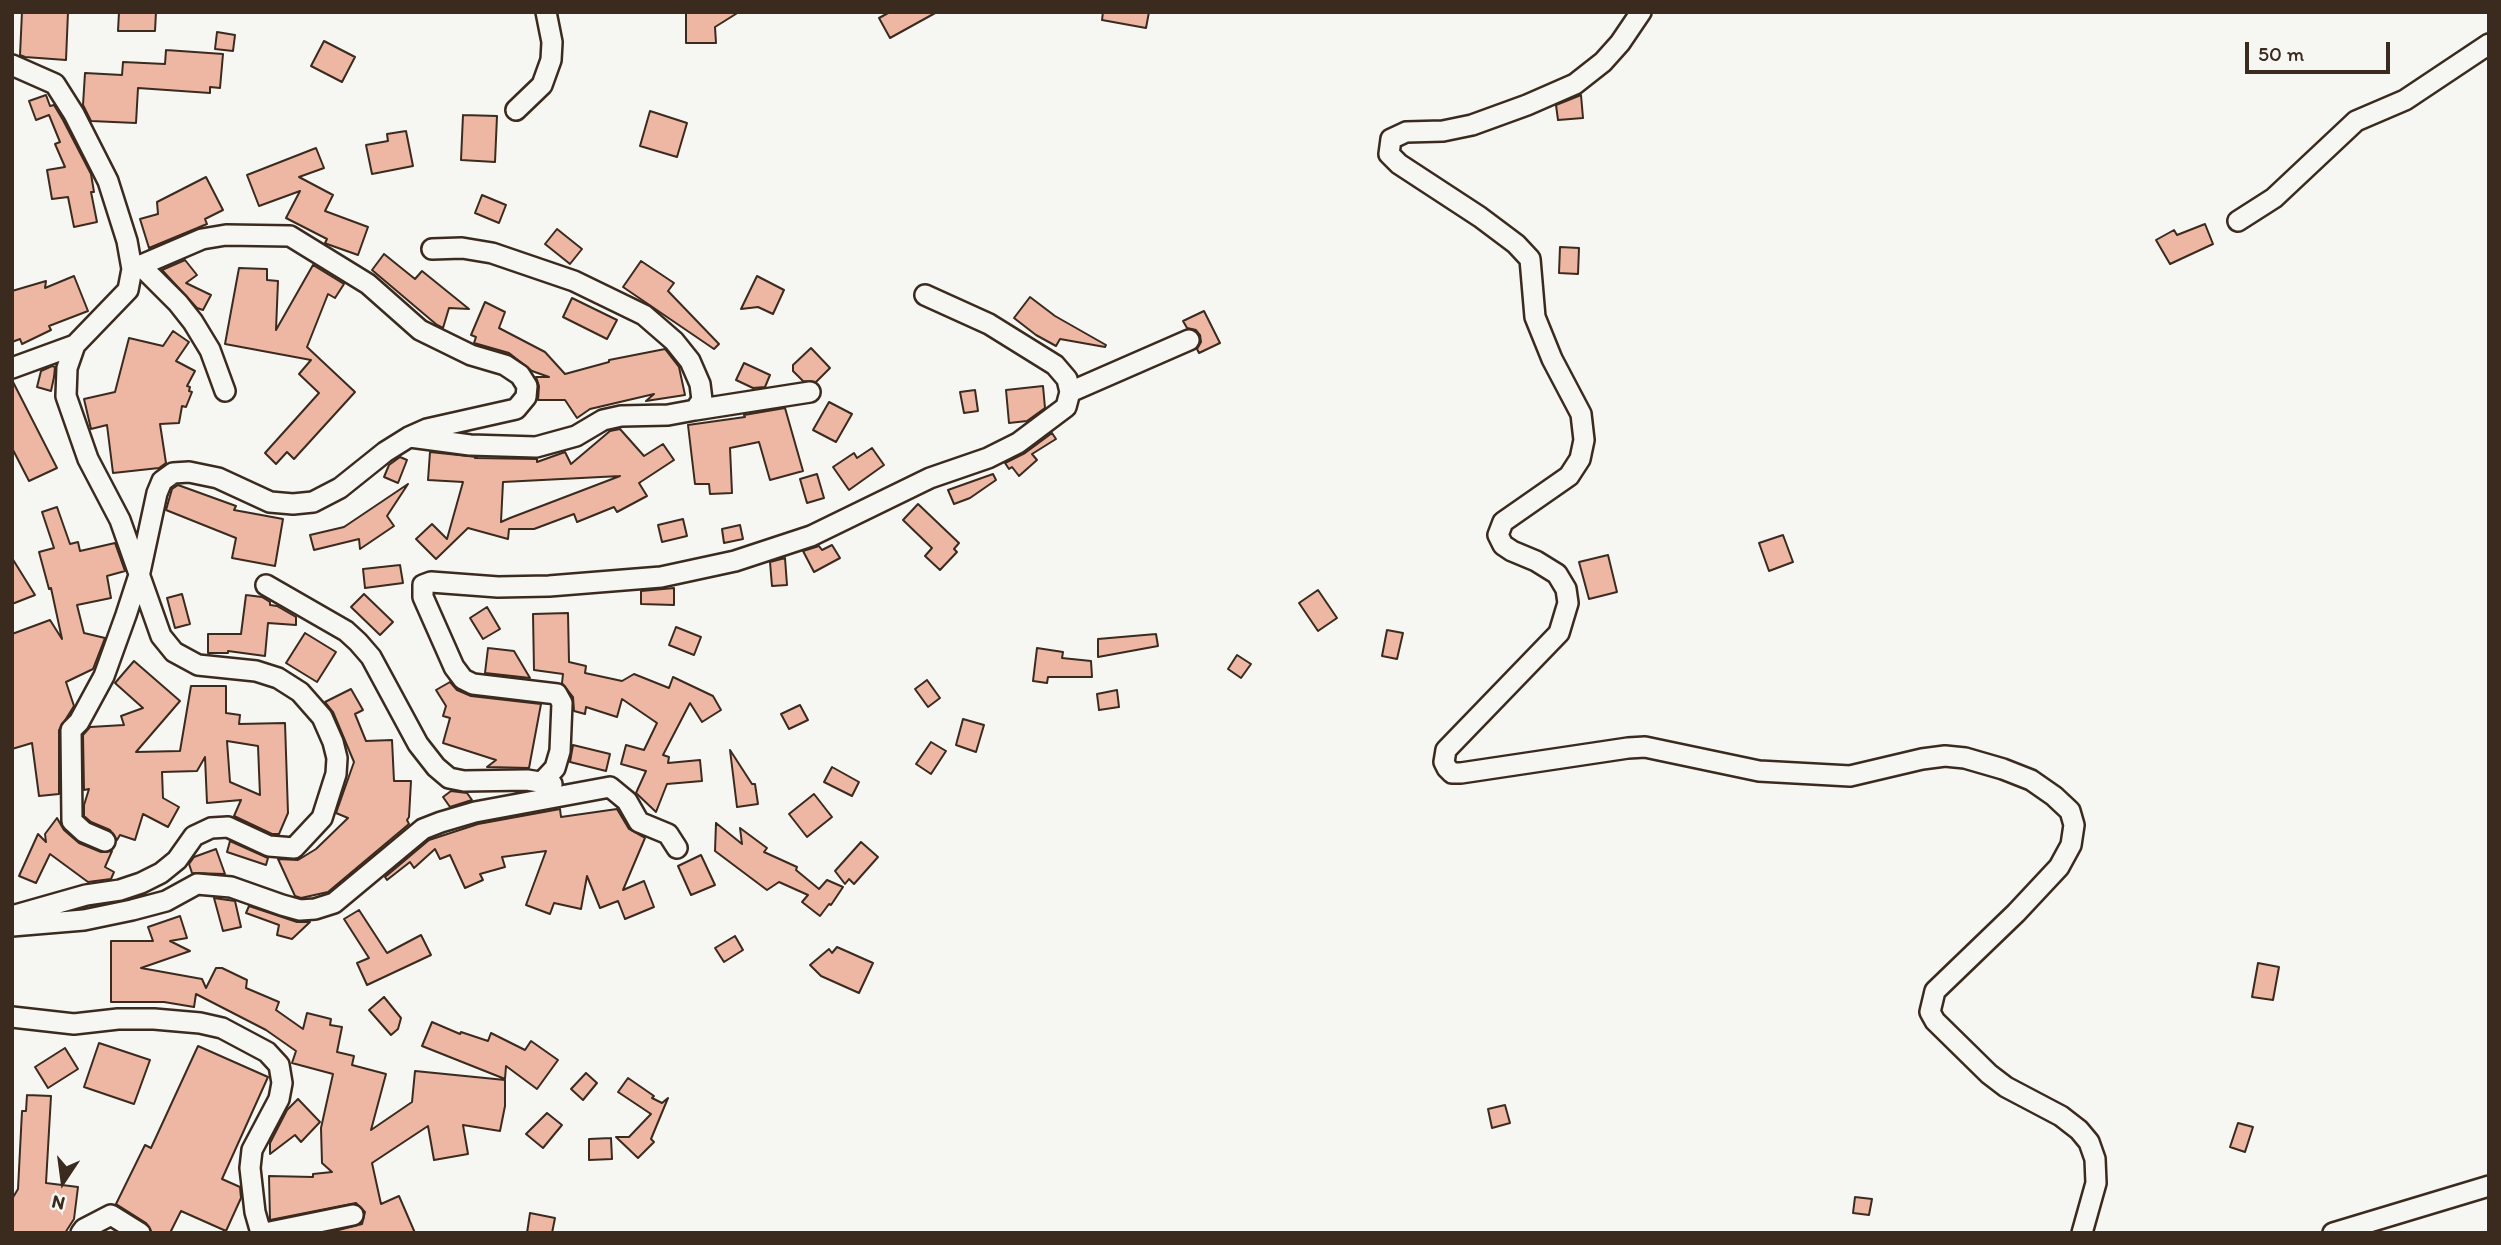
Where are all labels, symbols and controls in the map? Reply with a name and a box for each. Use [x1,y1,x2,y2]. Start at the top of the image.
scale bar [2249,28,2394,72]
text: 50 m [2258,41,2304,66]
north arrow [28,1147,98,1217]
text: N [49,1190,67,1216]

